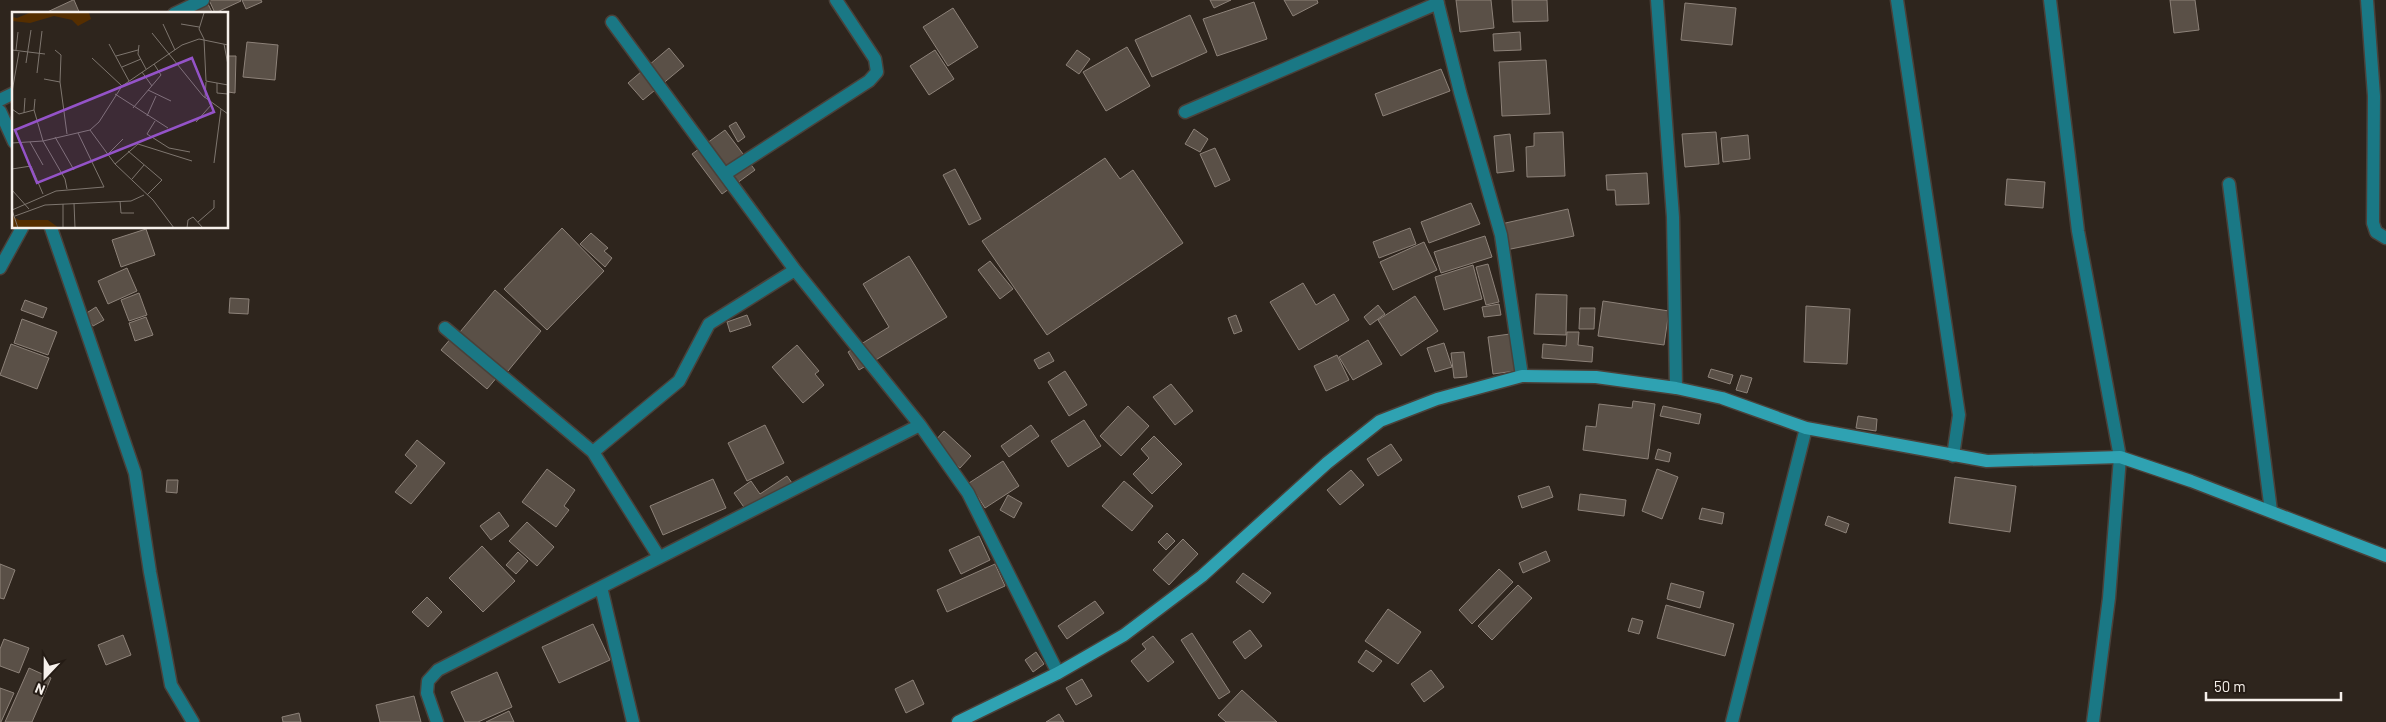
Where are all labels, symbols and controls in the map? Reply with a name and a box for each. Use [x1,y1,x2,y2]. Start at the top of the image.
inset map [12,12,229,229]
north arrow [20,652,70,702]
scale bar [2206,670,2341,702]
text: 50 m [2214,677,2246,695]
text: N [32,680,47,699]

